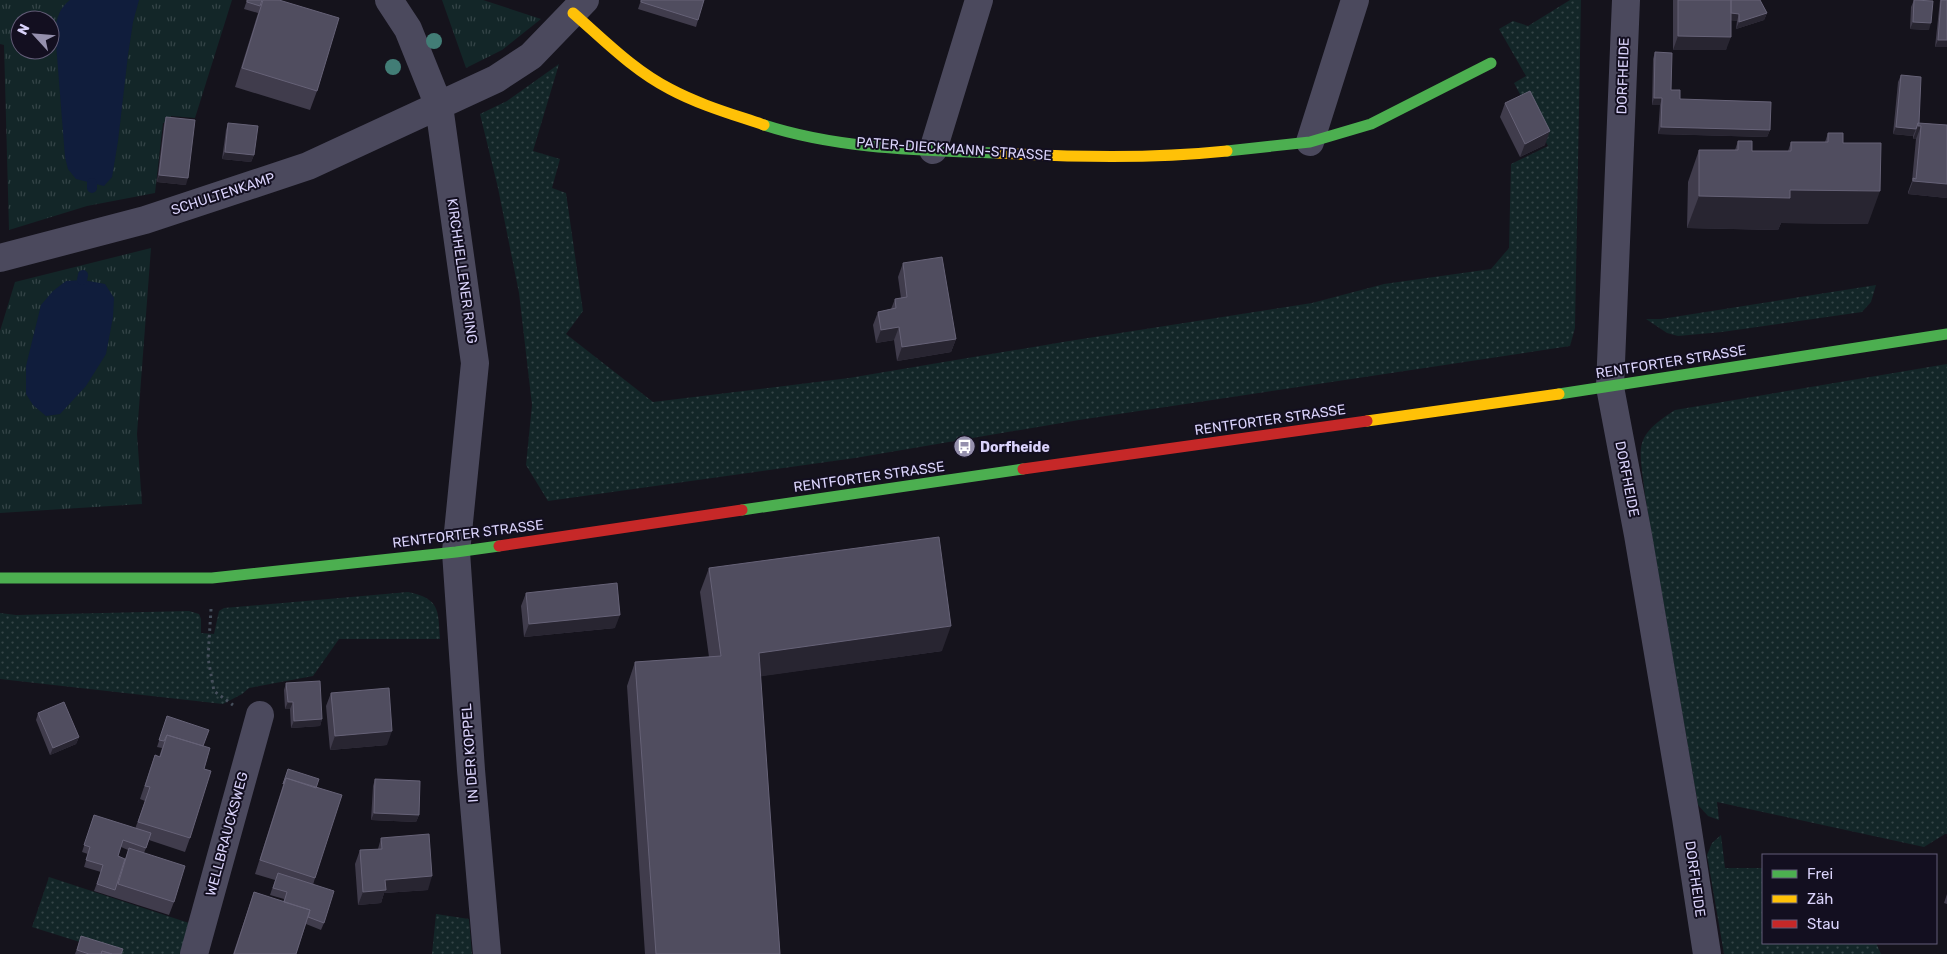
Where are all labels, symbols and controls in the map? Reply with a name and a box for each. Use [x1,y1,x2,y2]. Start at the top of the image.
north arrow [10,10,60,60]
text: N [14,21,34,38]
street label: DORFHEIDE [1613,37,1633,115]
street label: PATER-DIECKMANN-STRASSE [856,134,1052,164]
street label: SCHULTENKAMP [169,169,277,219]
street label: KIRCHHELLENER RING [443,197,481,345]
street label: RENTFORTER STRASSE [1594,342,1748,382]
street label: RENTFORTER STRASSE [1193,401,1347,439]
bus stop icon: Dorfheide [952,435,976,459]
place label: Dorfheide [980,439,1050,456]
street label: DORFHEIDE [1611,440,1643,518]
street label: RENTFORTER STRASSE [792,458,946,496]
street label: RENTFORTER STRASSE [391,516,545,552]
street label: IN DER KOPPEL [458,703,482,803]
street label: WELLBRAUCKSWEG [202,770,252,898]
street label: DORFHEIDE [1681,840,1709,918]
legend [1762,854,1937,944]
text: Frei [1807,865,1833,883]
text: Zäh [1807,890,1833,908]
text: Stau [1807,915,1840,933]

